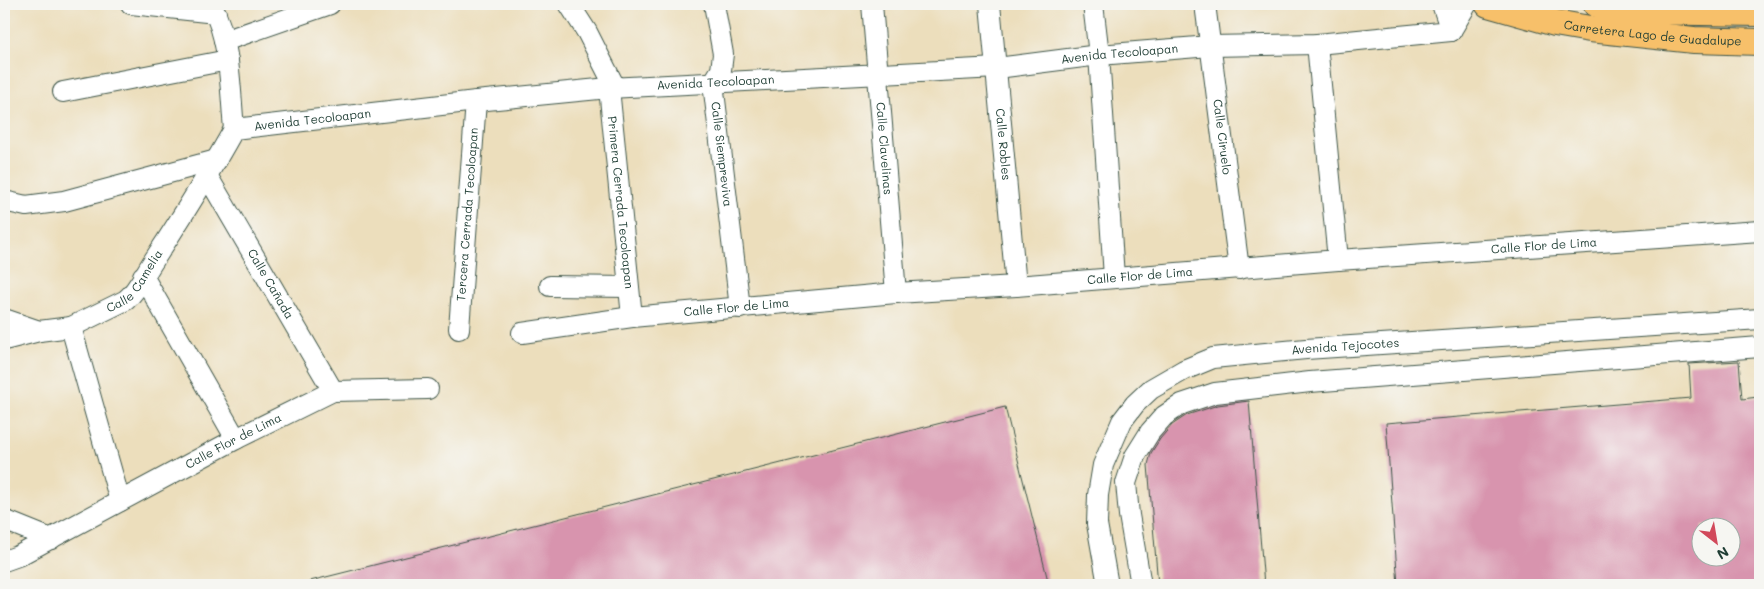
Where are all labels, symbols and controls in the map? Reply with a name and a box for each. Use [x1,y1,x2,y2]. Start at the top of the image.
street label: Carretera Lago de Guadalupe [1563,16,1742,48]
street label: Avenida Tecoloapan [1060,40,1179,67]
street label: Avenida Tecoloapan [656,70,775,93]
street label: Calle Ciruelo [1210,98,1236,175]
street label: Calle Siempreviva [708,101,737,208]
street label: Calle Clavelinas [873,101,897,196]
street label: Avenida Tecoloapan [253,104,372,134]
street label: Calle Robles [993,108,1015,181]
street label: Primera Cerrada Tecoloapan [605,115,638,289]
street label: Tercera Cerrada Tecoloapan [452,127,481,302]
street label: Calle Flor de Lima [1490,233,1597,256]
street label: Calle Camelia [103,246,166,316]
street label: Calle Cañada [245,246,298,322]
street label: Calle Flor de Lima [1087,263,1194,287]
street label: Calle Flor de Lima [683,294,790,319]
street label: Avenida Tejocotes [1291,334,1400,357]
street label: Calle Flor de Lima [182,409,284,472]
north arrow [1692,516,1742,566]
text: N [1713,543,1732,564]

